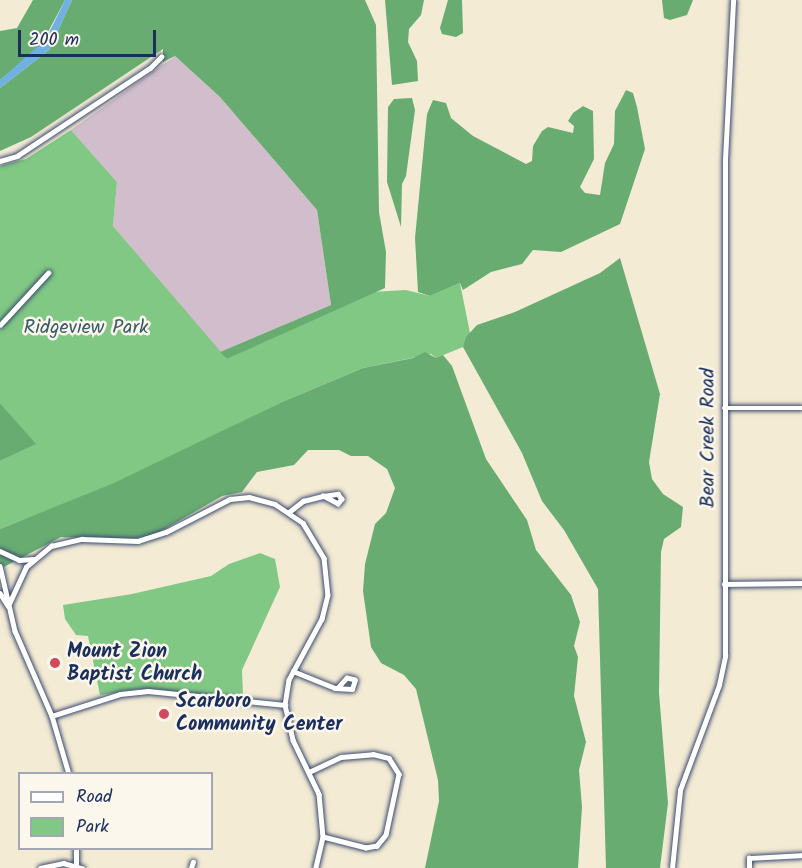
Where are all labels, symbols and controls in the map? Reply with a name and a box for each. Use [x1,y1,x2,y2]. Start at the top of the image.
scale bar [21,18,159,56]
text: 200 m [29,26,79,55]
park label: Ridgeview Park [24,316,148,340]
street label: Bear Creek Road [697,368,721,508]
place label: Mount Zion Baptist Church [67,640,202,687]
marker: Mount Zion Baptist Church [48,656,62,670]
place label: Scarboro Community Center [176,690,343,737]
marker: Scarboro Community Center [157,707,171,721]
legend [18,772,213,850]
text: Road [76,783,112,812]
text: Park [76,813,109,842]

